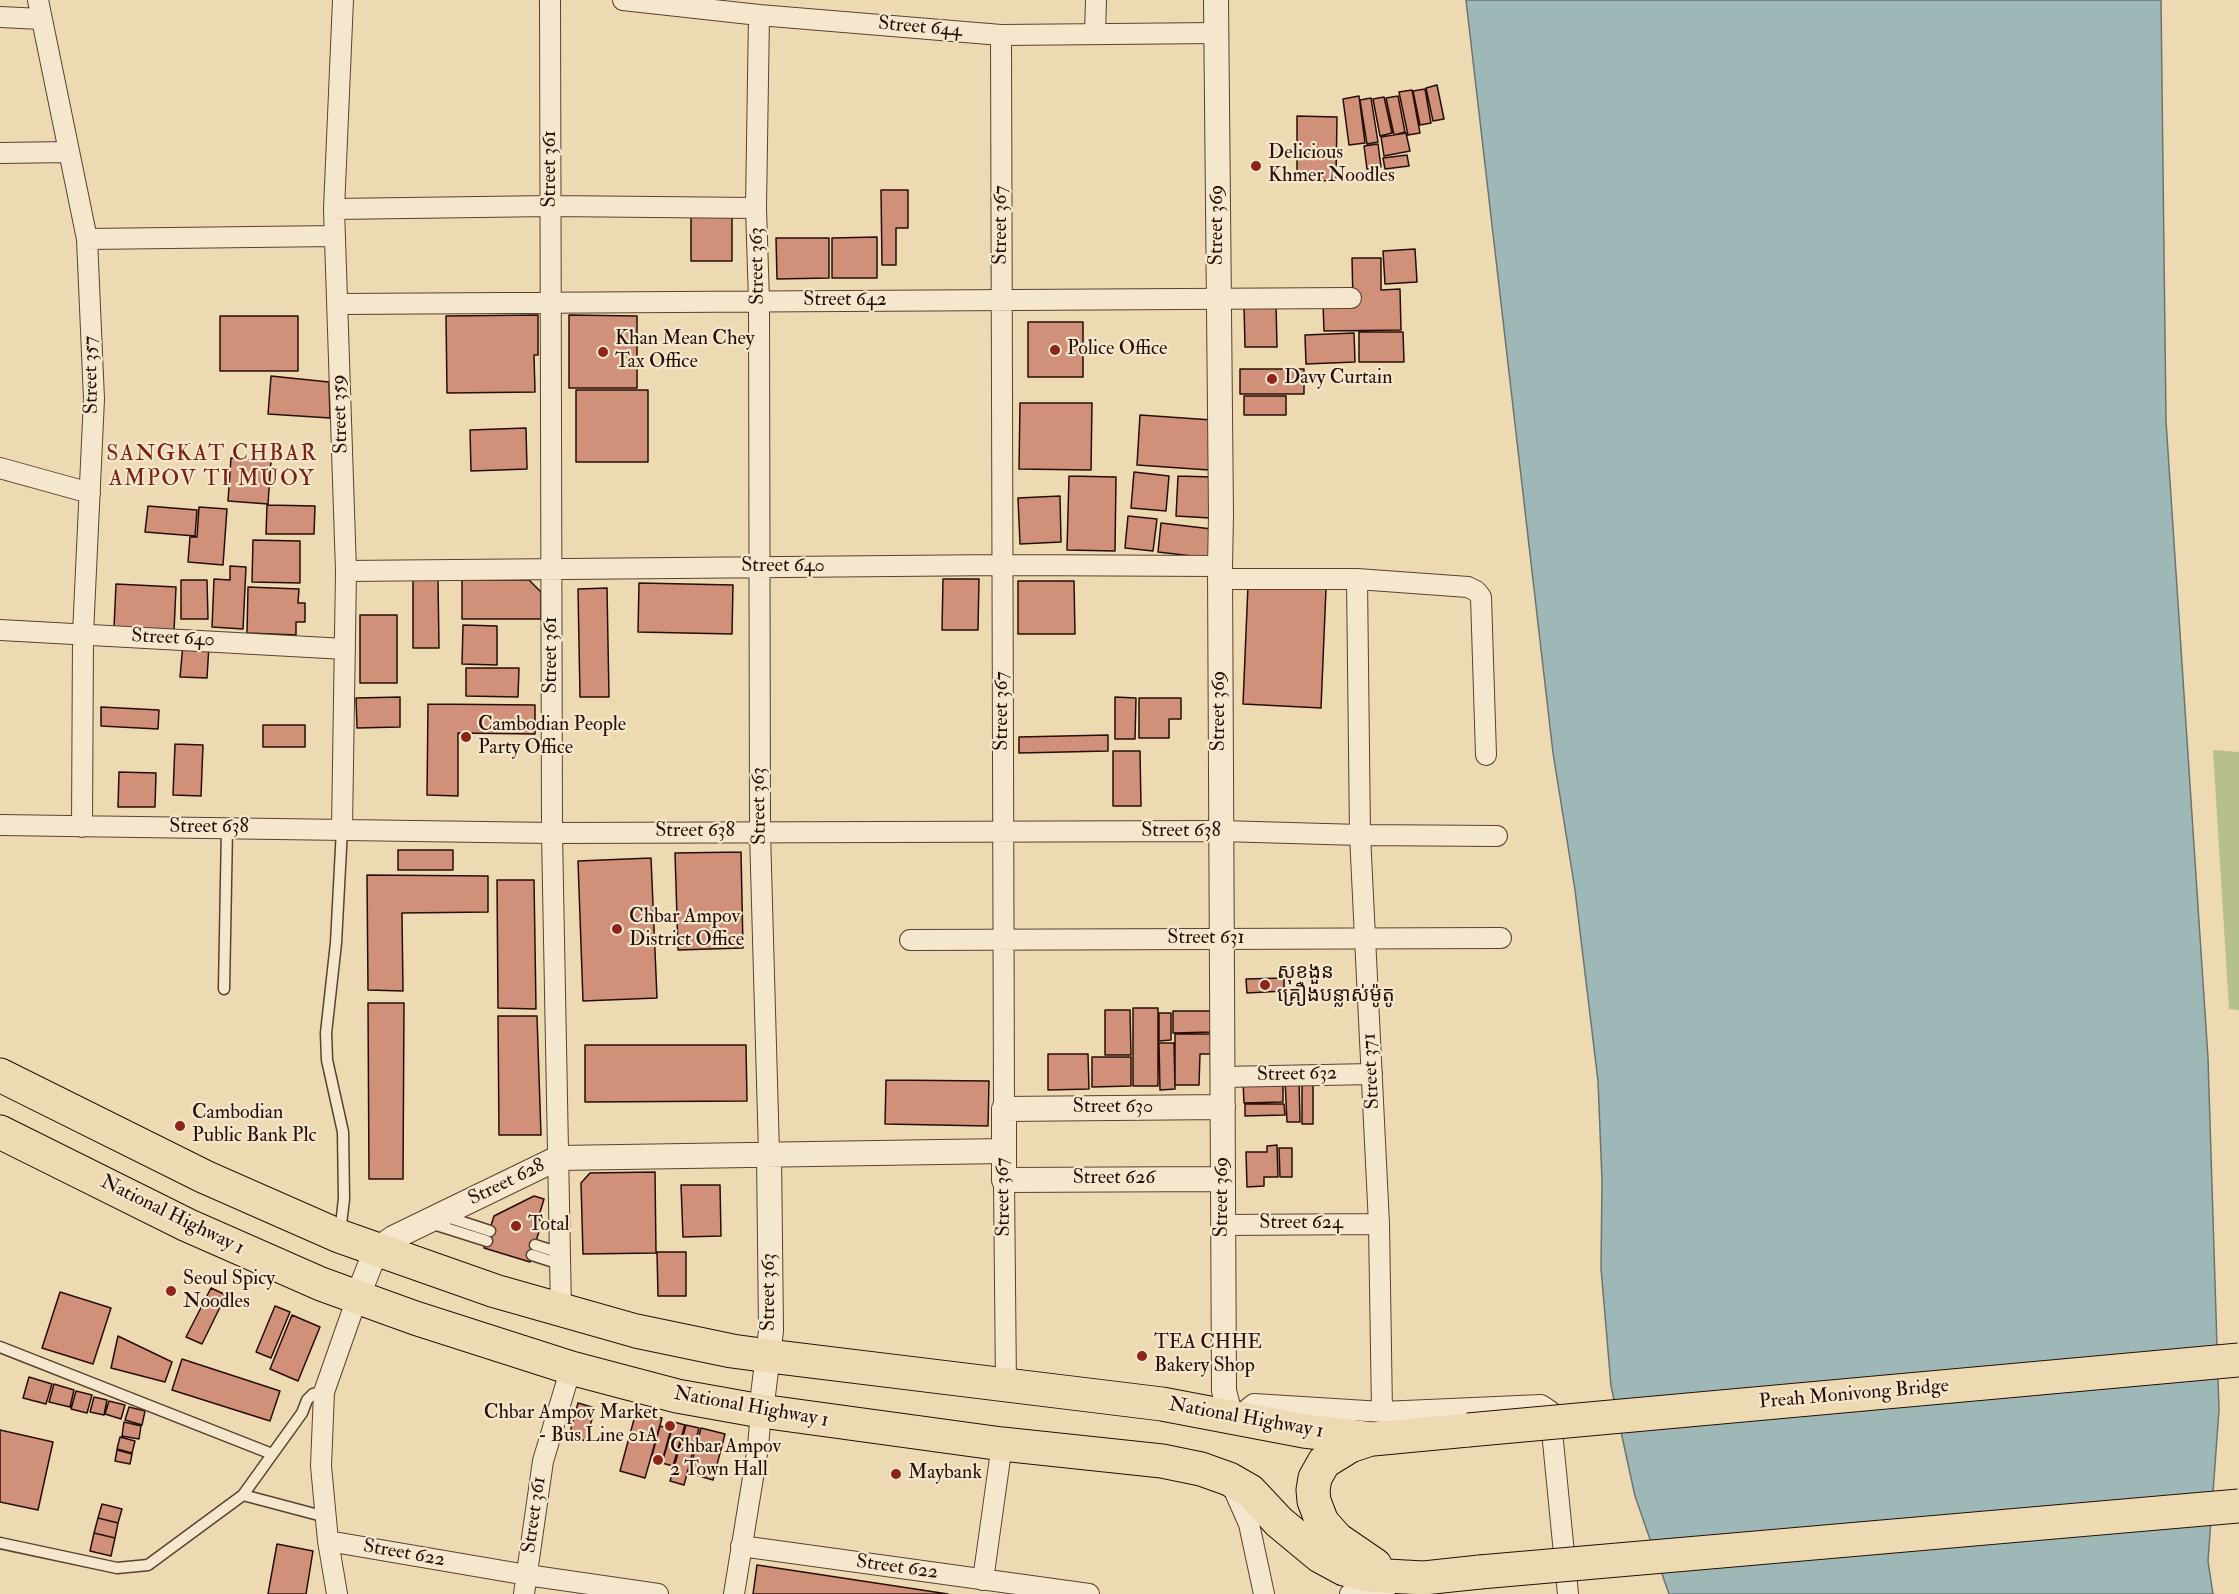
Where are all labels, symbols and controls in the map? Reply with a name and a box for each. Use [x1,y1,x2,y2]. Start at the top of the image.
street label: Street 644 [877,12,963,44]
street label: Street 361 [539,130,563,208]
place label: Delicious Khmer Noodles [1268,142,1395,189]
marker: Delicious Khmer Noodles [1249,159,1263,173]
street label: Street 367 [990,185,1014,265]
street label: Street 369 [1206,185,1230,265]
street label: Street 363 [745,227,771,305]
street label: Street 642 [803,289,887,313]
place label: Khan Mean Chey Tax Office [615,328,755,375]
street label: Street 357 [79,336,105,414]
place label: Police Office [1067,338,1167,362]
marker: Police Office [1048,343,1062,357]
marker: Khan Mean Chey Tax Office [596,345,610,359]
place label: Davy Curtain [1284,367,1392,391]
marker: Davy Curtain [1265,372,1279,386]
street label: Street 359 [328,374,354,454]
district label: SANGKAT CHBAR AMPOV TI MUOY [106,442,318,494]
street label: Street 640 [741,555,825,579]
street label: Street 361 [540,616,564,694]
street label: Street 640 [131,625,215,653]
street label: Street 367 [991,671,1015,751]
street label: Street 369 [1208,671,1232,751]
place label: Cambodian People Party Office [478,714,626,761]
marker: Cambodian People Party Office [459,730,473,744]
street label: Street 363 [747,767,773,845]
street label: Street 638 [169,816,249,840]
street label: Street 638 [655,820,735,844]
street label: Street 638 [1141,820,1221,844]
place label: Chbar Ampov District Office [629,906,744,953]
marker: Chbar Ampov District Office [610,922,624,936]
street label: Street 631 [1167,927,1245,951]
place label: សុខងួន គ្រឿងបន្លាស់ម៉ូតូ [1277,962,1395,1009]
marker: សុខងួន គ្រឿងបន្លាស់ម៉ូតូ [1258,978,1272,992]
street label: Street 371 [1358,1032,1386,1110]
street label: Street 632 [1257,1062,1337,1088]
street label: Street 630 [1073,1096,1153,1120]
place label: Cambodian Public Bank Plc [192,1102,317,1149]
marker: Cambodian Public Bank Plc [173,1119,187,1133]
street label: Street 628 [465,1154,549,1212]
street label: Street 367 [991,1157,1017,1237]
street label: Street 369 [1211,1157,1235,1237]
street label: Street 626 [1073,1167,1155,1191]
street label: National Highway 1 [96,1171,248,1261]
street label: Street 624 [1259,1212,1343,1236]
place label: Total [528,1214,570,1238]
marker: Total [509,1219,523,1233]
street label: Street 363 [758,1253,782,1331]
place label: Seoul Spicy Noodles [183,1268,275,1315]
marker: Seoul Spicy Noodles [164,1284,178,1298]
place label: TEA CHHE Bakery Shop [1154,1332,1262,1379]
marker: TEA CHHE Bakery Shop [1135,1349,1149,1363]
street label: Preah Monivong Bridge [1758,1375,1950,1415]
street label: National Highway 1 [672,1383,830,1433]
street label: National Highway 1 [1167,1394,1325,1444]
place label: Chbar Ampov Market - Bus Line 01A [484,1402,658,1449]
marker: Chbar Ampov Market - Bus Line 01A [663,1419,677,1433]
place label: Chbar Ampov 2 Town Hall [670,1436,781,1483]
marker: Chbar Ampov 2 Town Hall [651,1453,665,1467]
place label: Maybank [908,1462,982,1486]
marker: Maybank [889,1467,903,1481]
street label: Street 361 [518,1475,552,1555]
street label: Street 622 [361,1535,447,1573]
street label: Street 622 [854,1550,940,1586]

